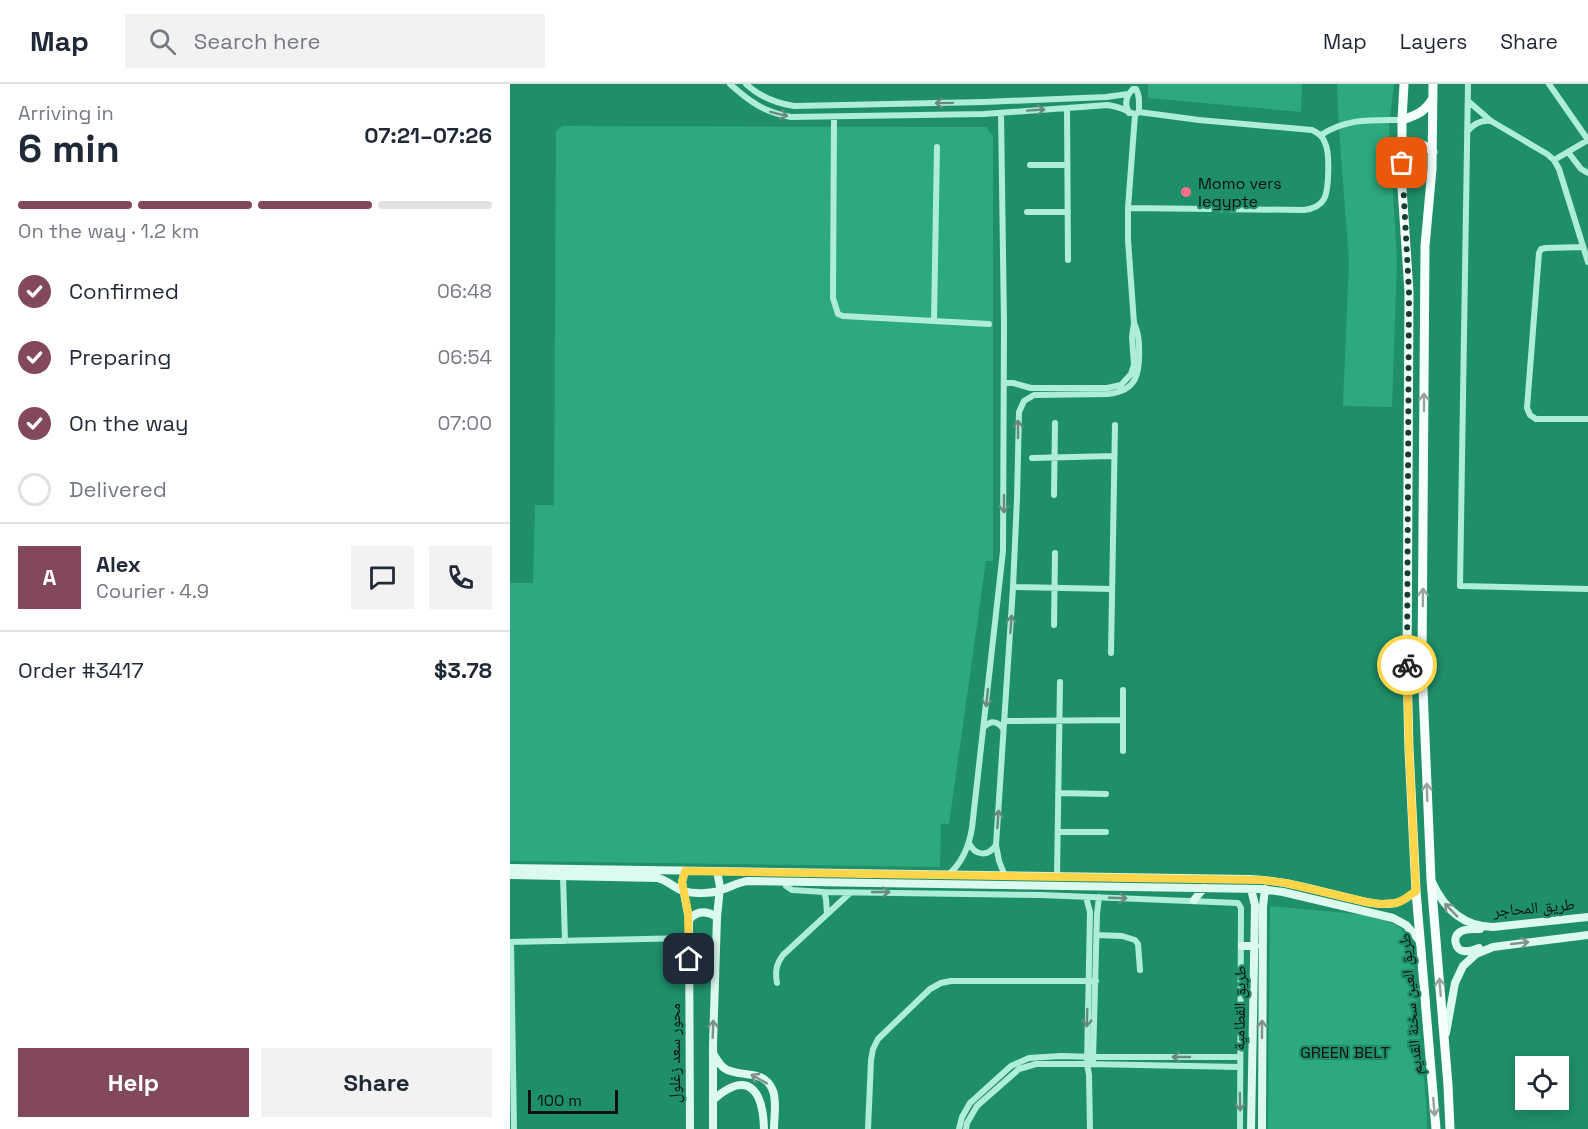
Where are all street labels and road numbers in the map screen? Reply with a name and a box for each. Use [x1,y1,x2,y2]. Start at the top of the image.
street label: طريق المحاجر [1491,893,1576,922]
street label: طريق العين سخنة القديم [1394,932,1427,1076]
street label: طريق القطامية [1228,965,1251,1051]
street label: محور سعد زغلول [664,1003,685,1103]

